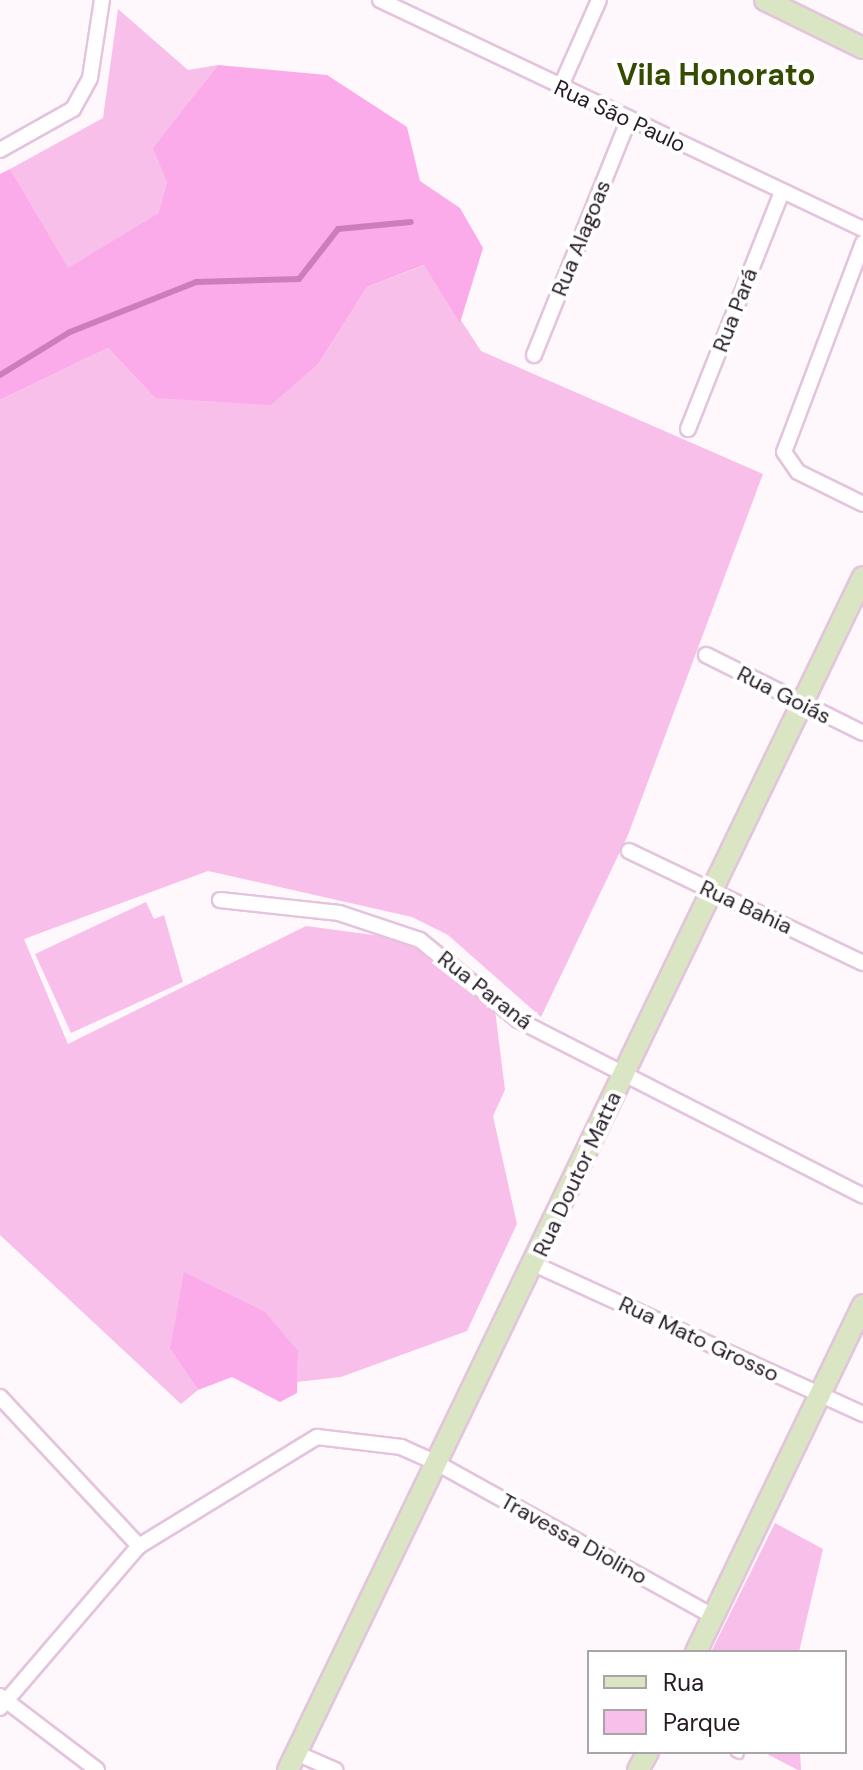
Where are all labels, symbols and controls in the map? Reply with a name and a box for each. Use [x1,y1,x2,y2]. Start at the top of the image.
district label: Vila Honorato [616,57,816,93]
street label: Rua São Paulo [550,74,690,158]
street label: Rua Alagoas [546,176,616,300]
street label: Rua Pará [707,264,763,356]
street label: Rua Goiás [733,660,835,730]
street label: Rua Bahia [696,874,796,940]
street label: Rua Paraná [433,945,537,1035]
street label: Rua Doutor Matta [527,1087,627,1261]
street label: Rua Mato Grosso [615,1290,783,1388]
street label: Travessa Diolino [496,1488,652,1590]
legend [587,1650,847,1754]
text: Rua [663,1667,704,1698]
text: Parque [663,1707,740,1738]

